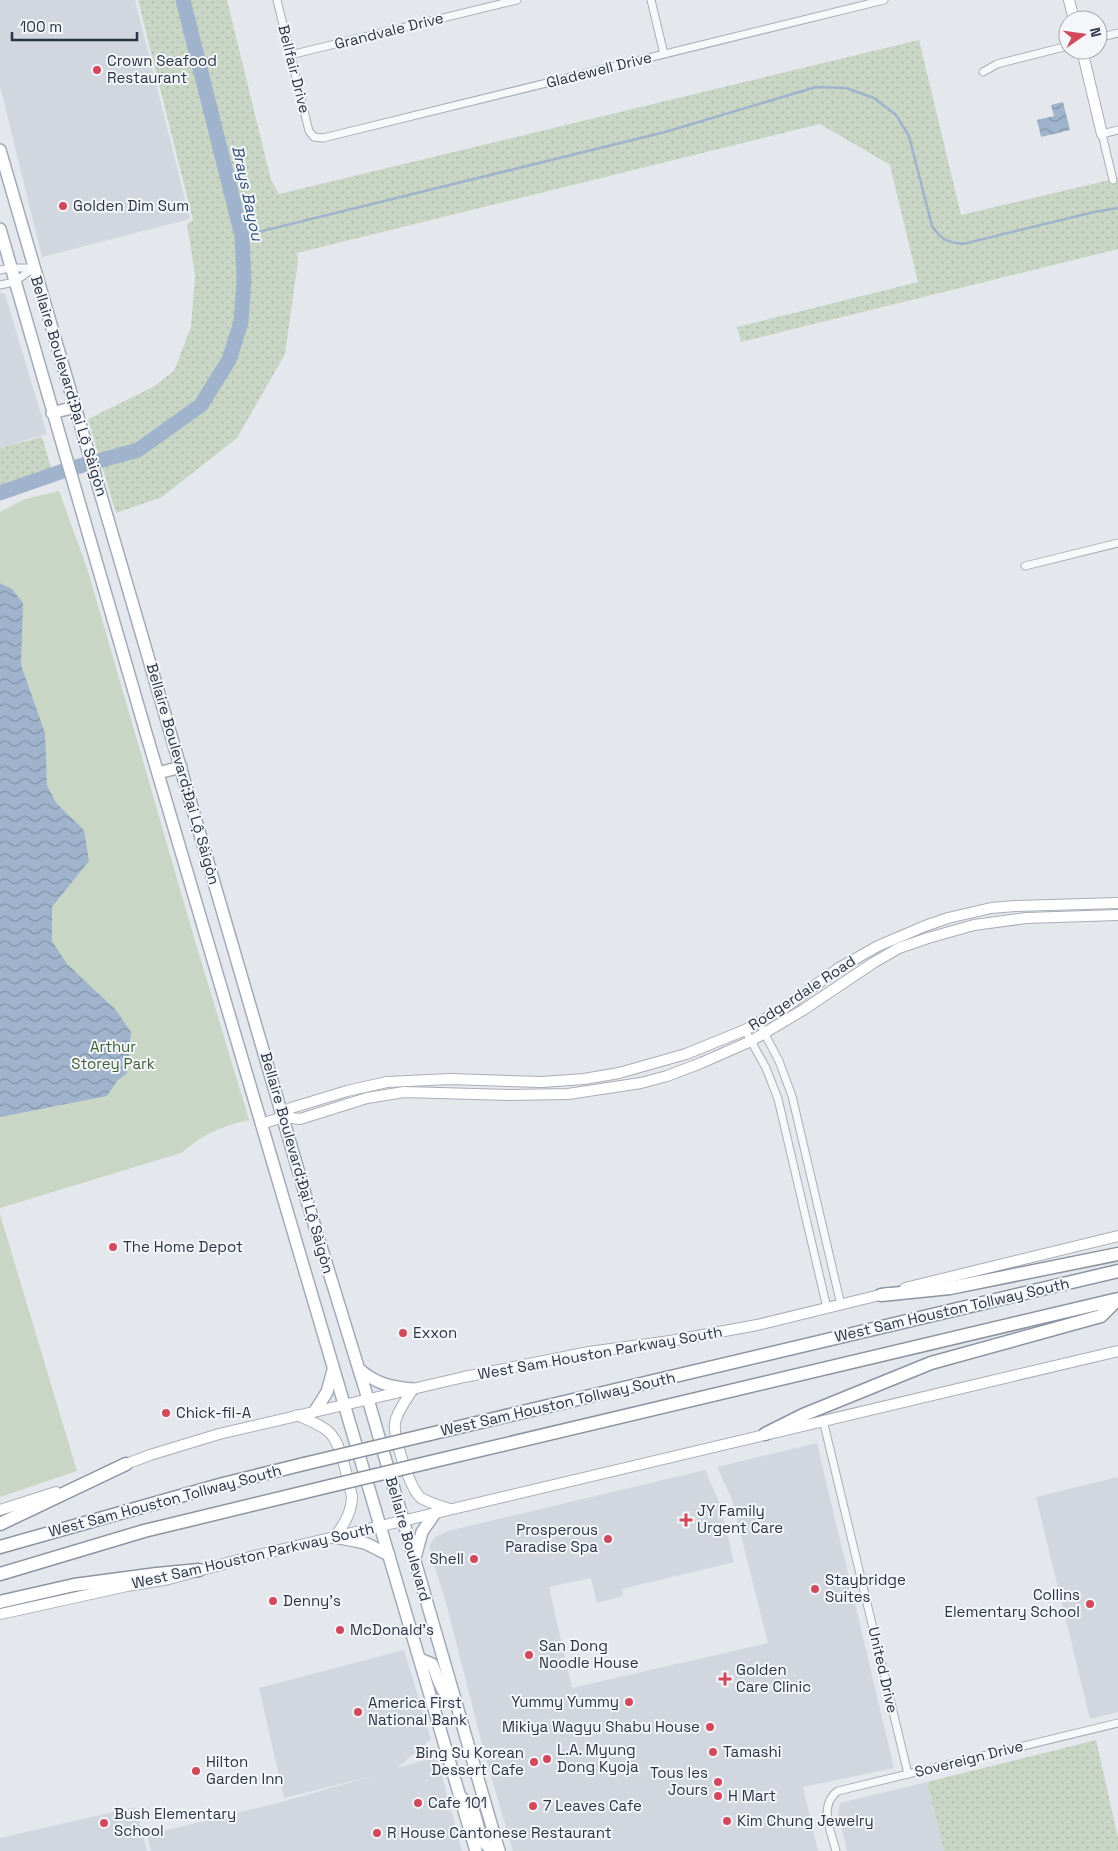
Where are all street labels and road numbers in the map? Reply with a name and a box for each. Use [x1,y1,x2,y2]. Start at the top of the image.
street label: Grandvale Drive [332,8,445,53]
street label: Bellfair Drive [274,23,315,115]
street label: Gladewell Drive [544,47,654,92]
street label: Bellaire Boulevard;Đại Lộ Sàigòn [27,273,112,498]
street label: Bellaire Boulevard;Đại Lộ Sàigòn [143,661,224,887]
street label: Rodgerdale Road [745,951,859,1034]
street label: Bellaire Boulevard;Đại Lộ Sàigòn [257,1050,338,1276]
street label: West Sam Houston Tollway South [833,1273,1071,1346]
street label: West Sam Houston Parkway South [476,1322,724,1383]
street label: West Sam Houston Tollway South [439,1367,677,1440]
street label: West Sam Houston Tollway South [46,1460,283,1541]
street label: Bellaire Boulevard [382,1474,435,1603]
street label: West Sam Houston Parkway South [130,1518,376,1593]
street label: United Drive [864,1625,903,1715]
street label: Sovereign Drive [913,1736,1025,1781]

